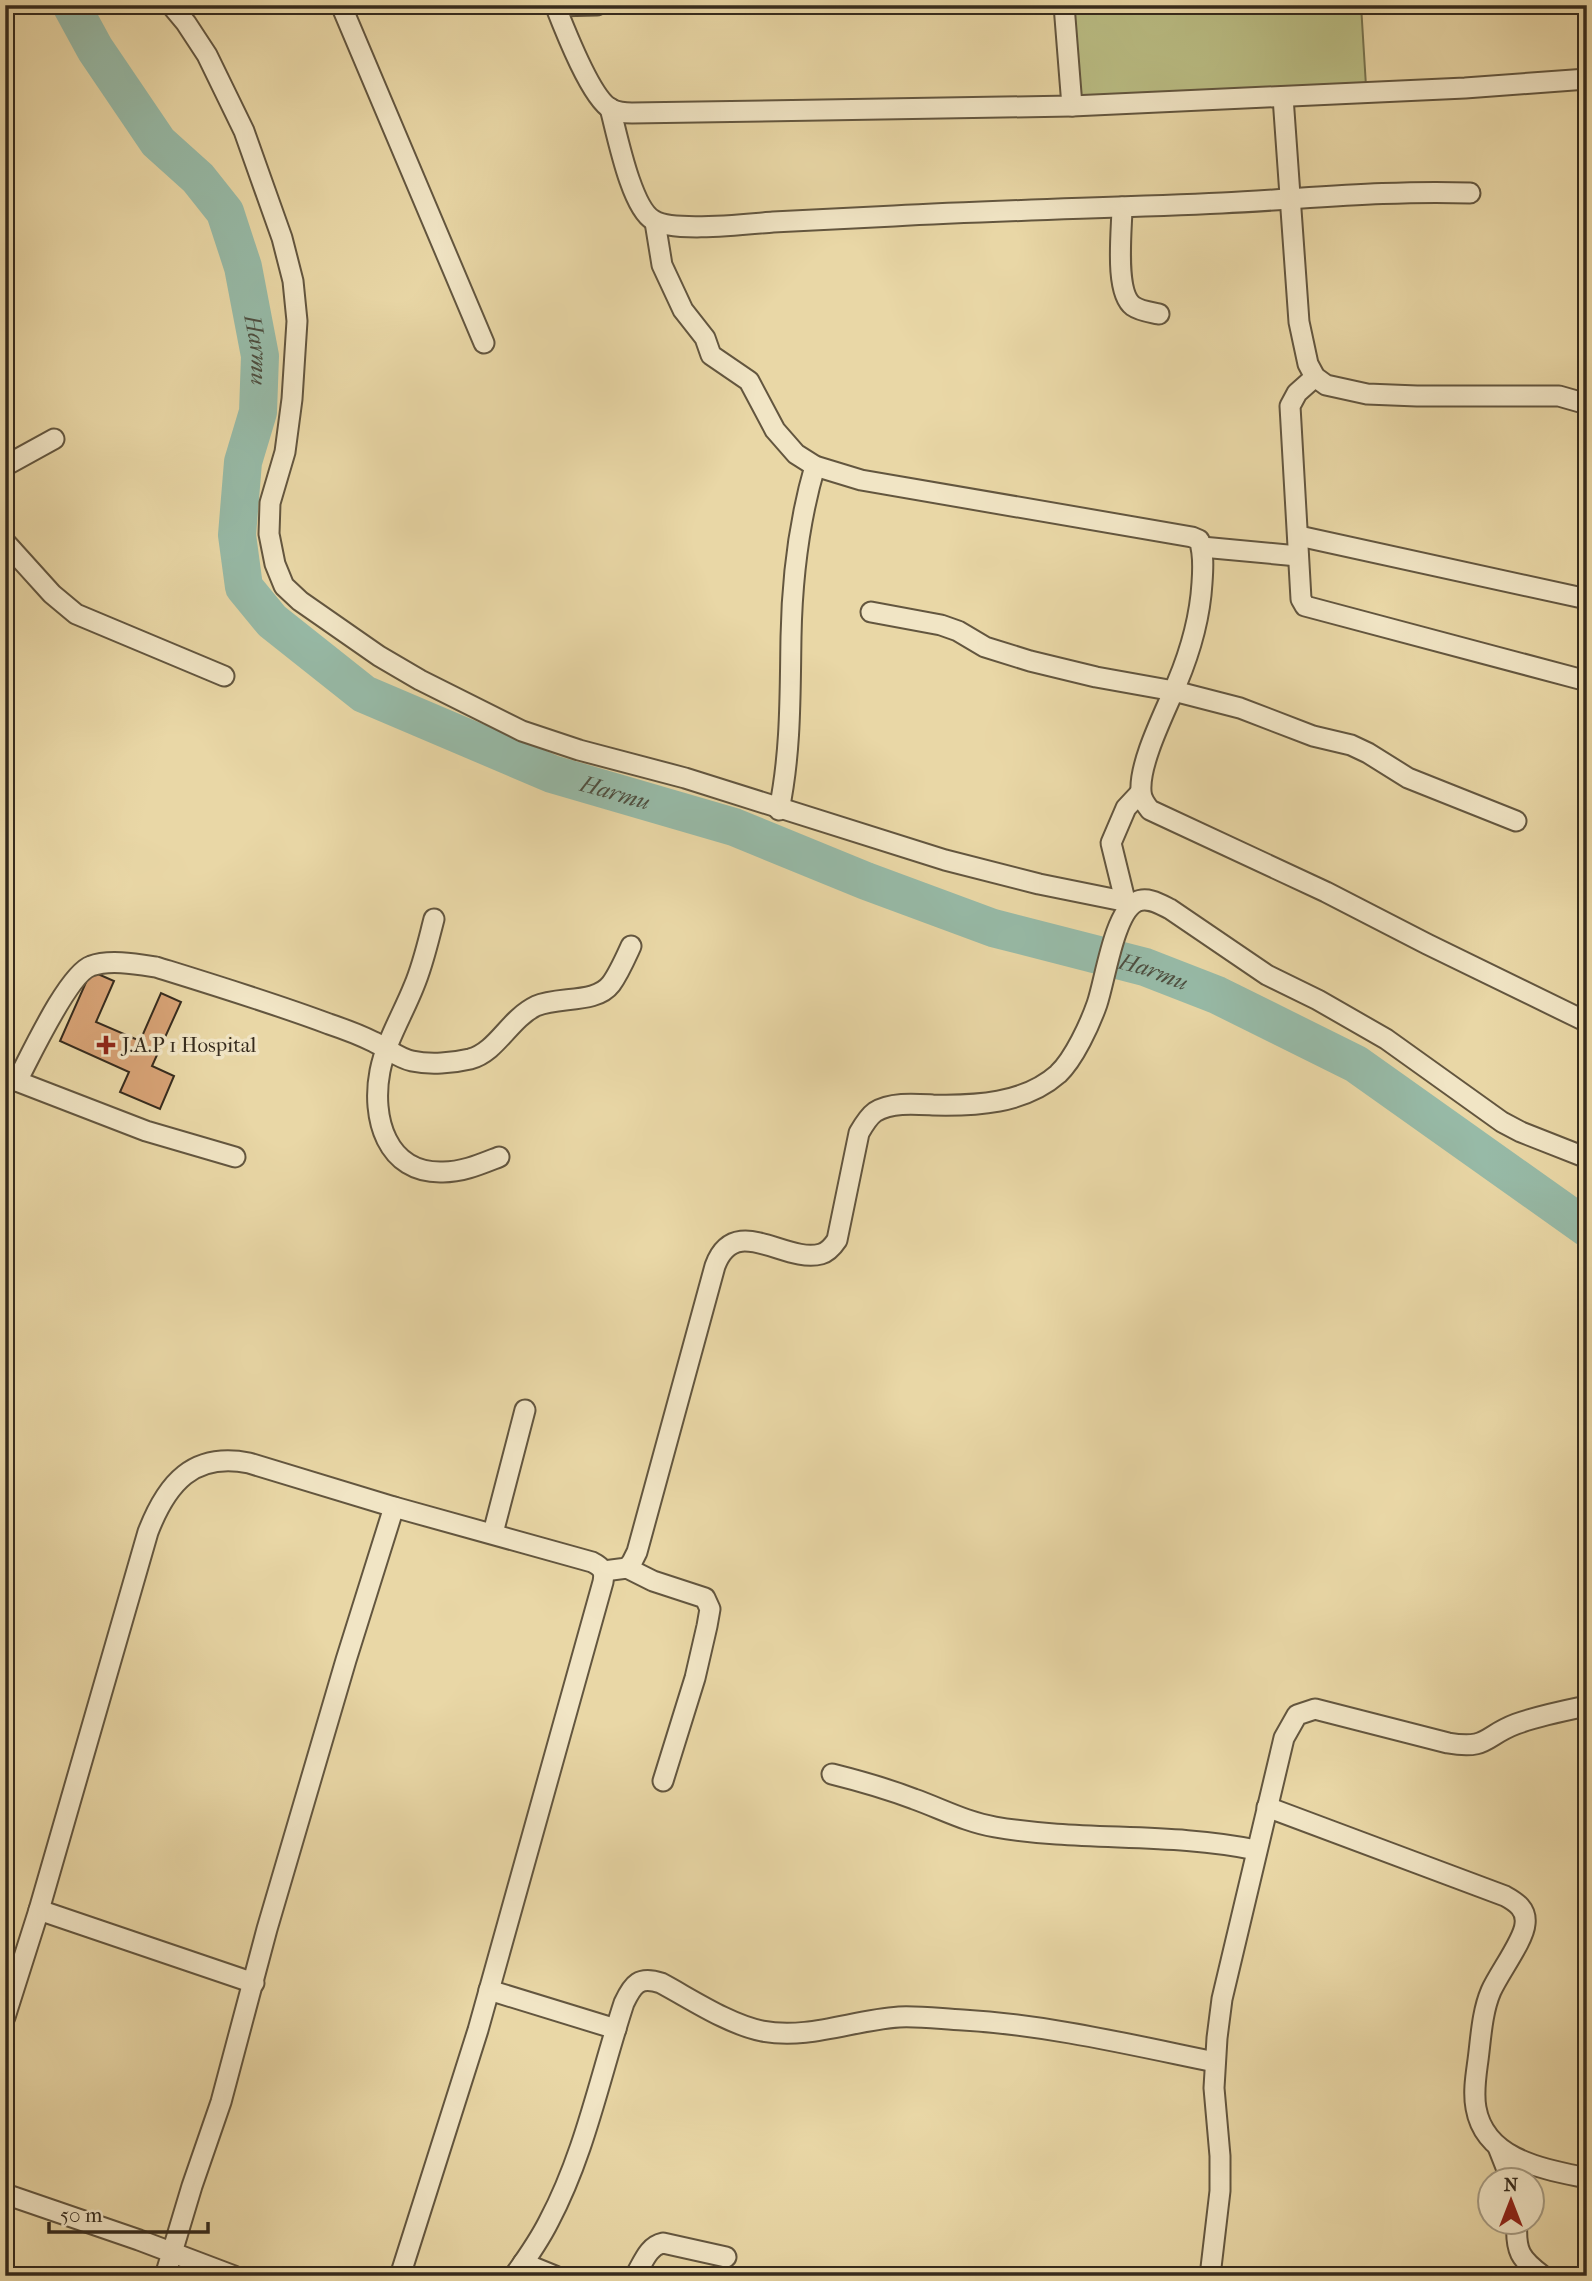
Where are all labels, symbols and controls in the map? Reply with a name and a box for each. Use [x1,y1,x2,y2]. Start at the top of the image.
water label: Harmu [238,312,273,386]
water label: Harmu [576,770,653,816]
water label: Harmu [1115,948,1192,996]
place label: J.A.P 1 Hospital [120,1033,256,1057]
marker: J.A.P 1 Hospital [96,1035,116,1055]
north arrow [1476,2166,1546,2236]
text: N [1504,2174,1519,2196]
scale bar [49,2190,208,2234]
text: 50 m [60,2203,103,2227]

